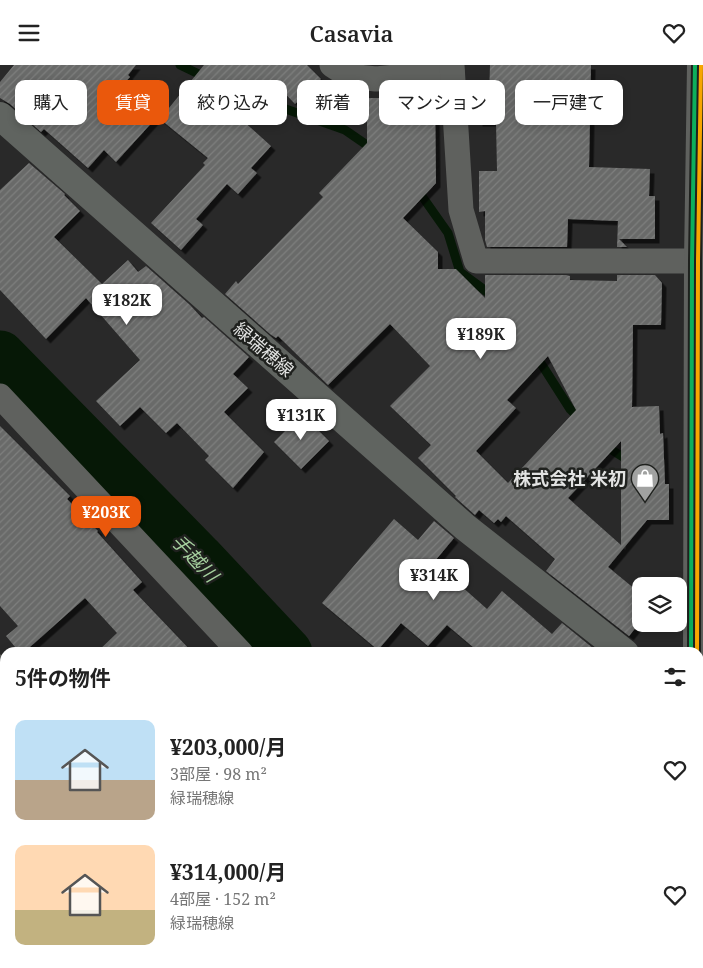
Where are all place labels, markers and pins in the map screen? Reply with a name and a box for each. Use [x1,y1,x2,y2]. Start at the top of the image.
pin: ¥182K [92,283,162,326]
pin: ¥189K [446,317,516,360]
pin: ¥131K [266,399,336,441]
shop icon: 株式会社 米初 [630,463,660,502]
place label: 株式会社 米初 [513,466,626,490]
pin: ¥203K [71,495,141,538]
pin: ¥314K [399,559,469,601]

